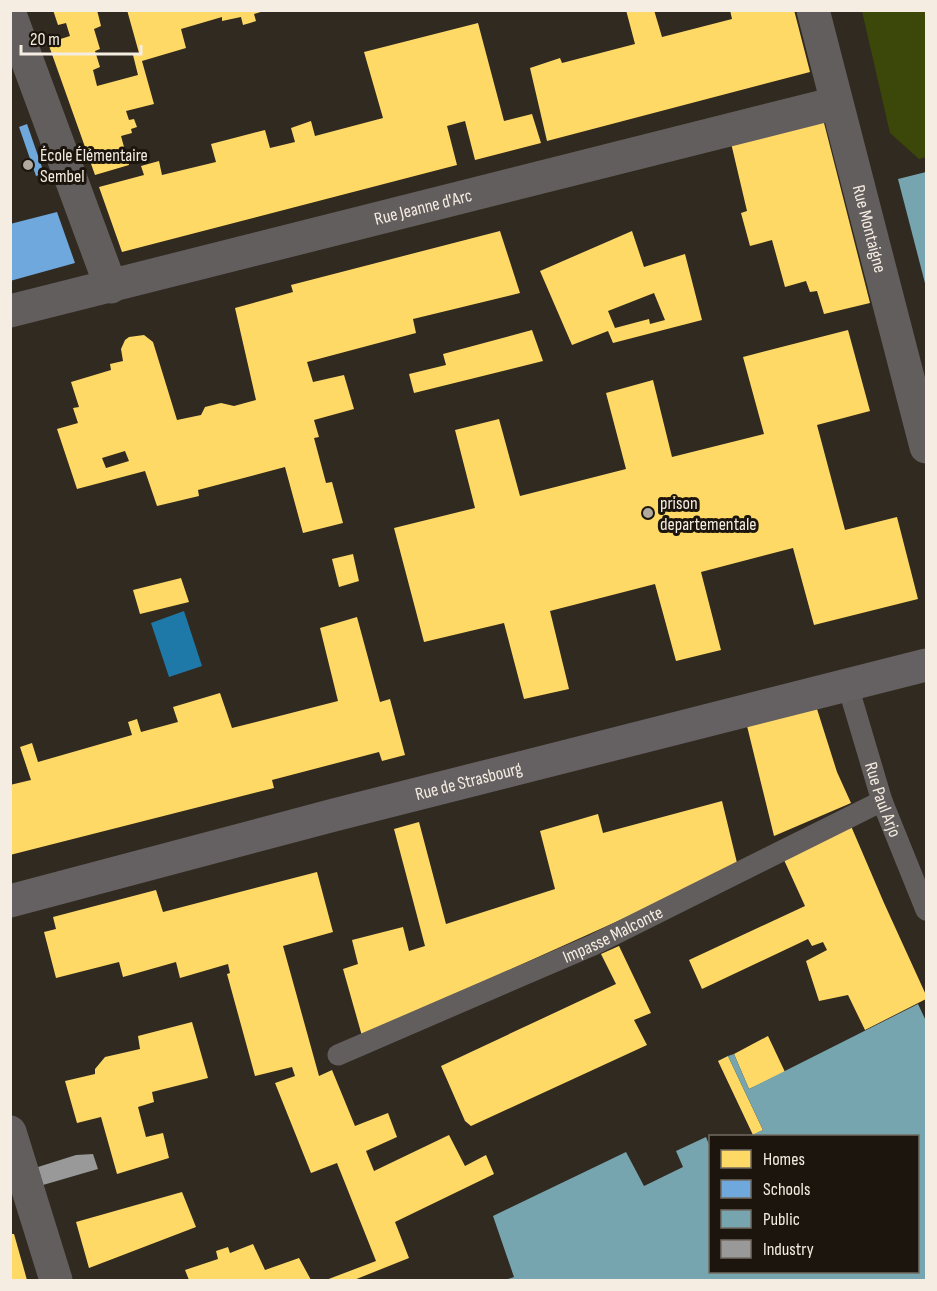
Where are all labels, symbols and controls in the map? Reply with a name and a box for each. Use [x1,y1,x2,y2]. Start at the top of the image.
scale bar [21,18,141,56]
text: 20 m [30,29,60,50]
place label: École Élémentaire Sembel [40,145,148,187]
marker: École Élémentaire Sembel [21,158,35,172]
street label: Rue Montaigne [848,183,891,275]
street label: Rue Jeanne d'Arc [372,185,474,229]
place label: prison departementale [660,493,757,535]
marker: prison departementale [641,506,655,520]
street label: Rue de Strasbourg [413,757,524,805]
street label: Rue Paul Arjo [861,760,906,840]
street label: Impasse Malconte [559,901,666,967]
legend [709,1135,919,1273]
text: Homes [763,1149,805,1170]
text: Schools [763,1179,810,1200]
text: Public [763,1209,800,1230]
text: Industry [763,1239,814,1260]

